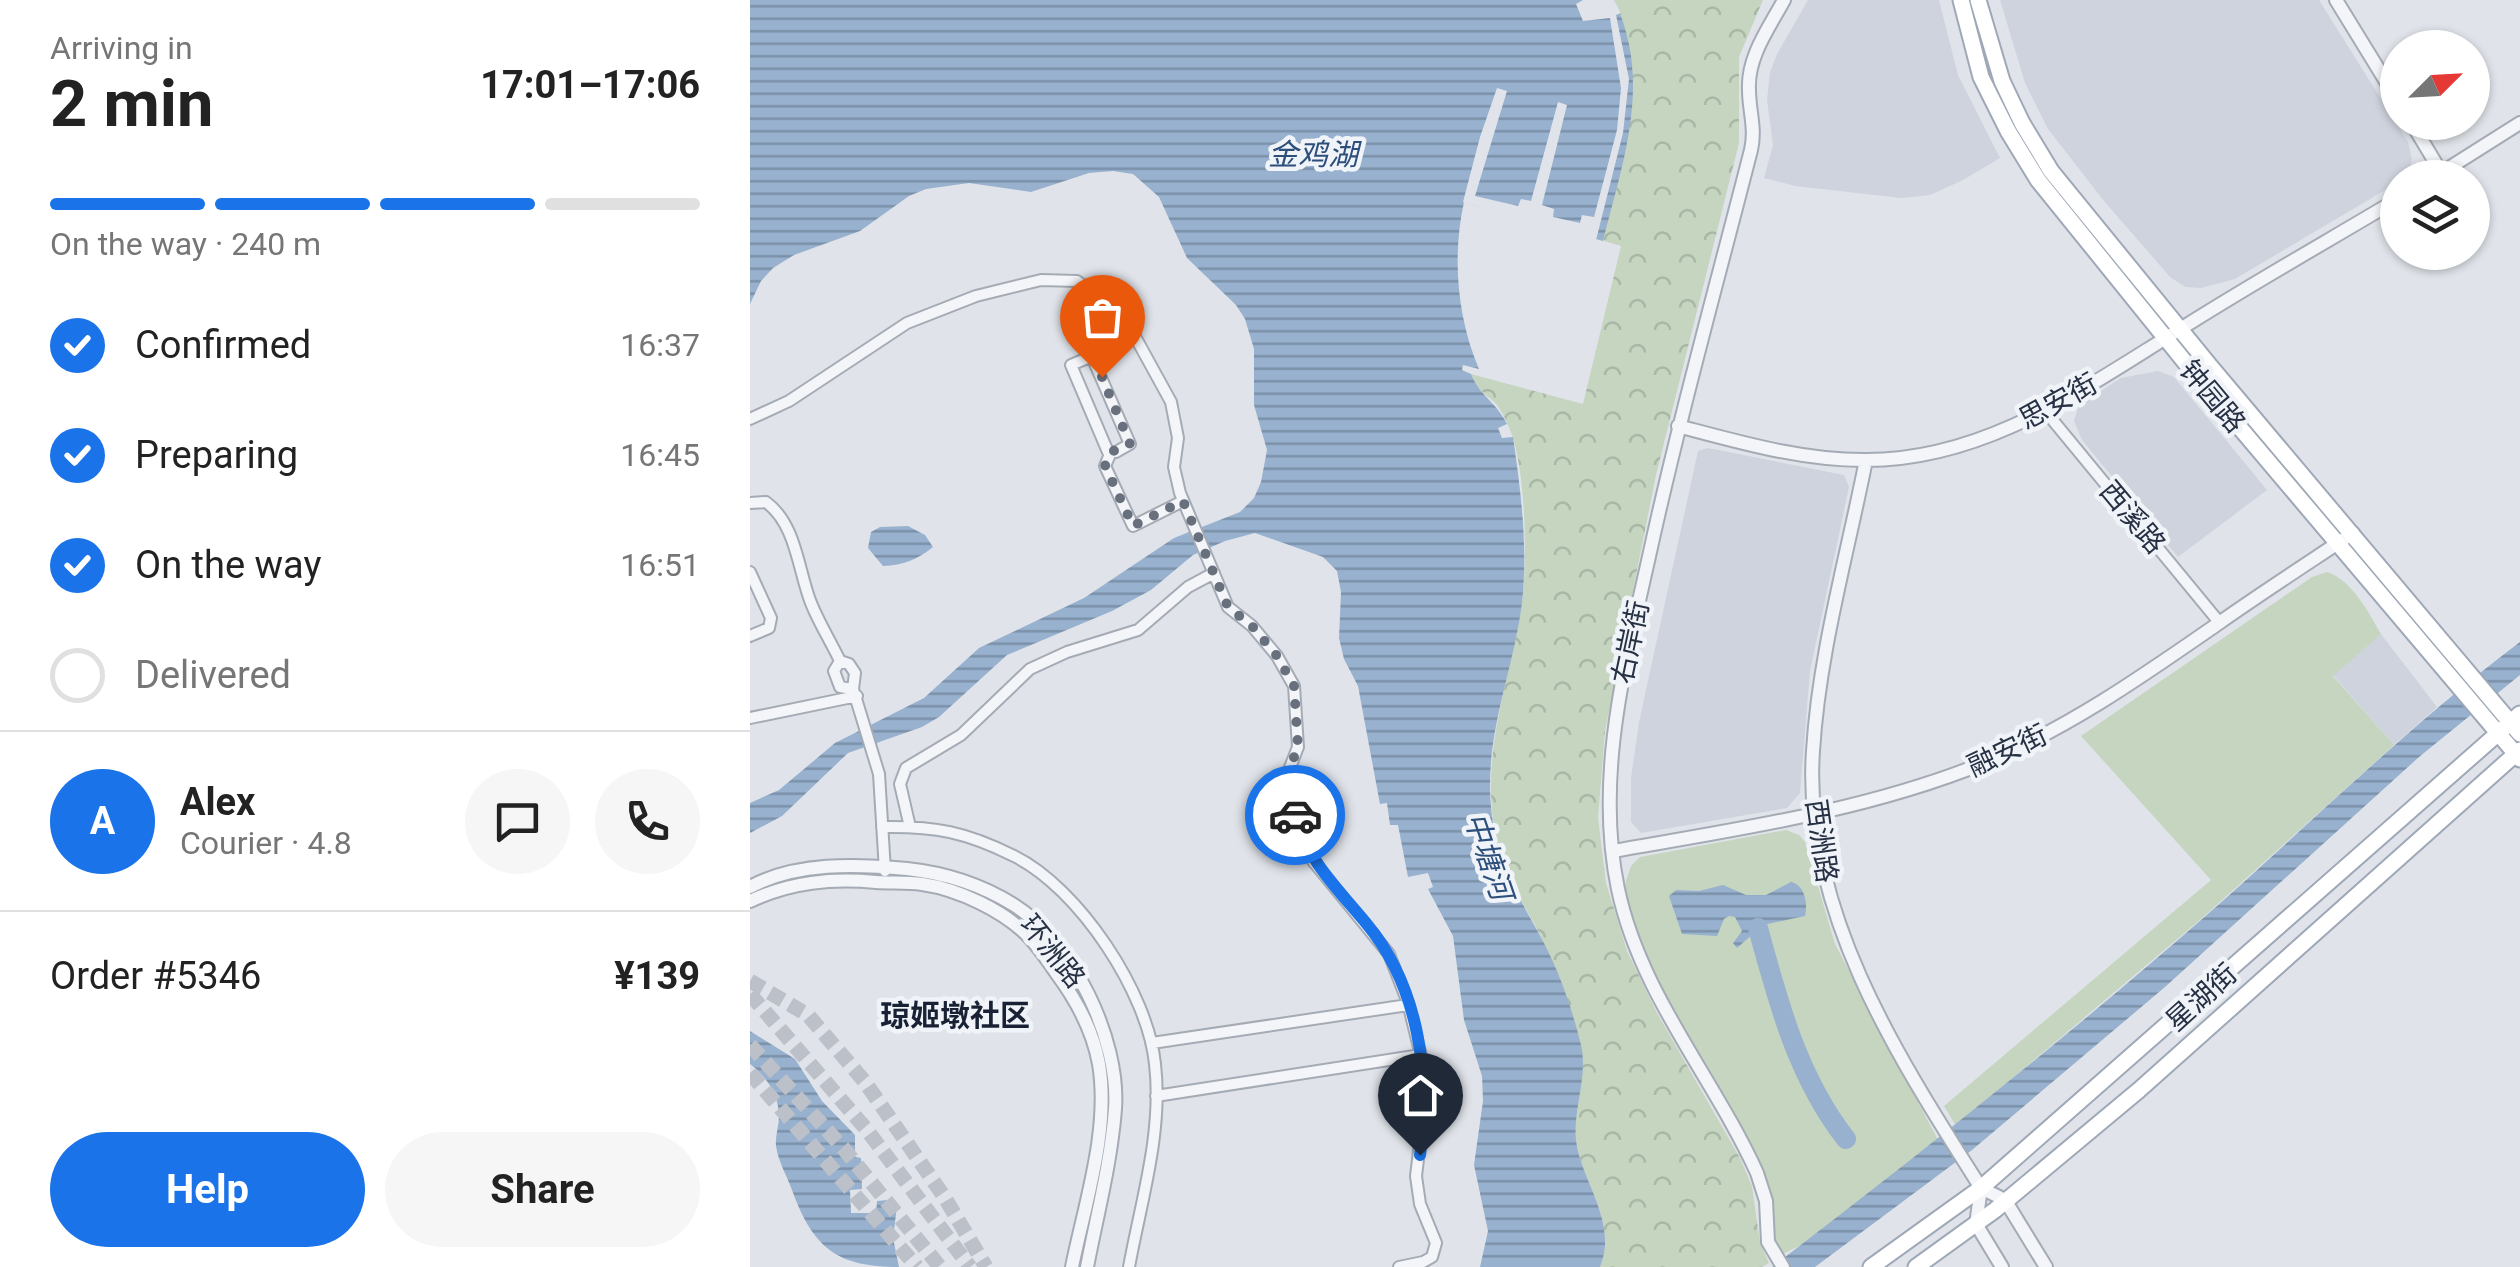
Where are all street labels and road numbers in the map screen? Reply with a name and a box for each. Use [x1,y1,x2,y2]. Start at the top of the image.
street label: 钟园路 [2173,354,2252,439]
street label: 思安街 [2014,367,2103,436]
street label: 西溪路 [2093,475,2172,560]
street label: 右岸街 [1606,598,1655,687]
street label: 融安街 [1962,718,2052,783]
street label: 西洲路 [1799,797,1844,885]
street label: 环洲路 [1013,908,1092,994]
street label: 星湖街 [2159,957,2244,1038]

